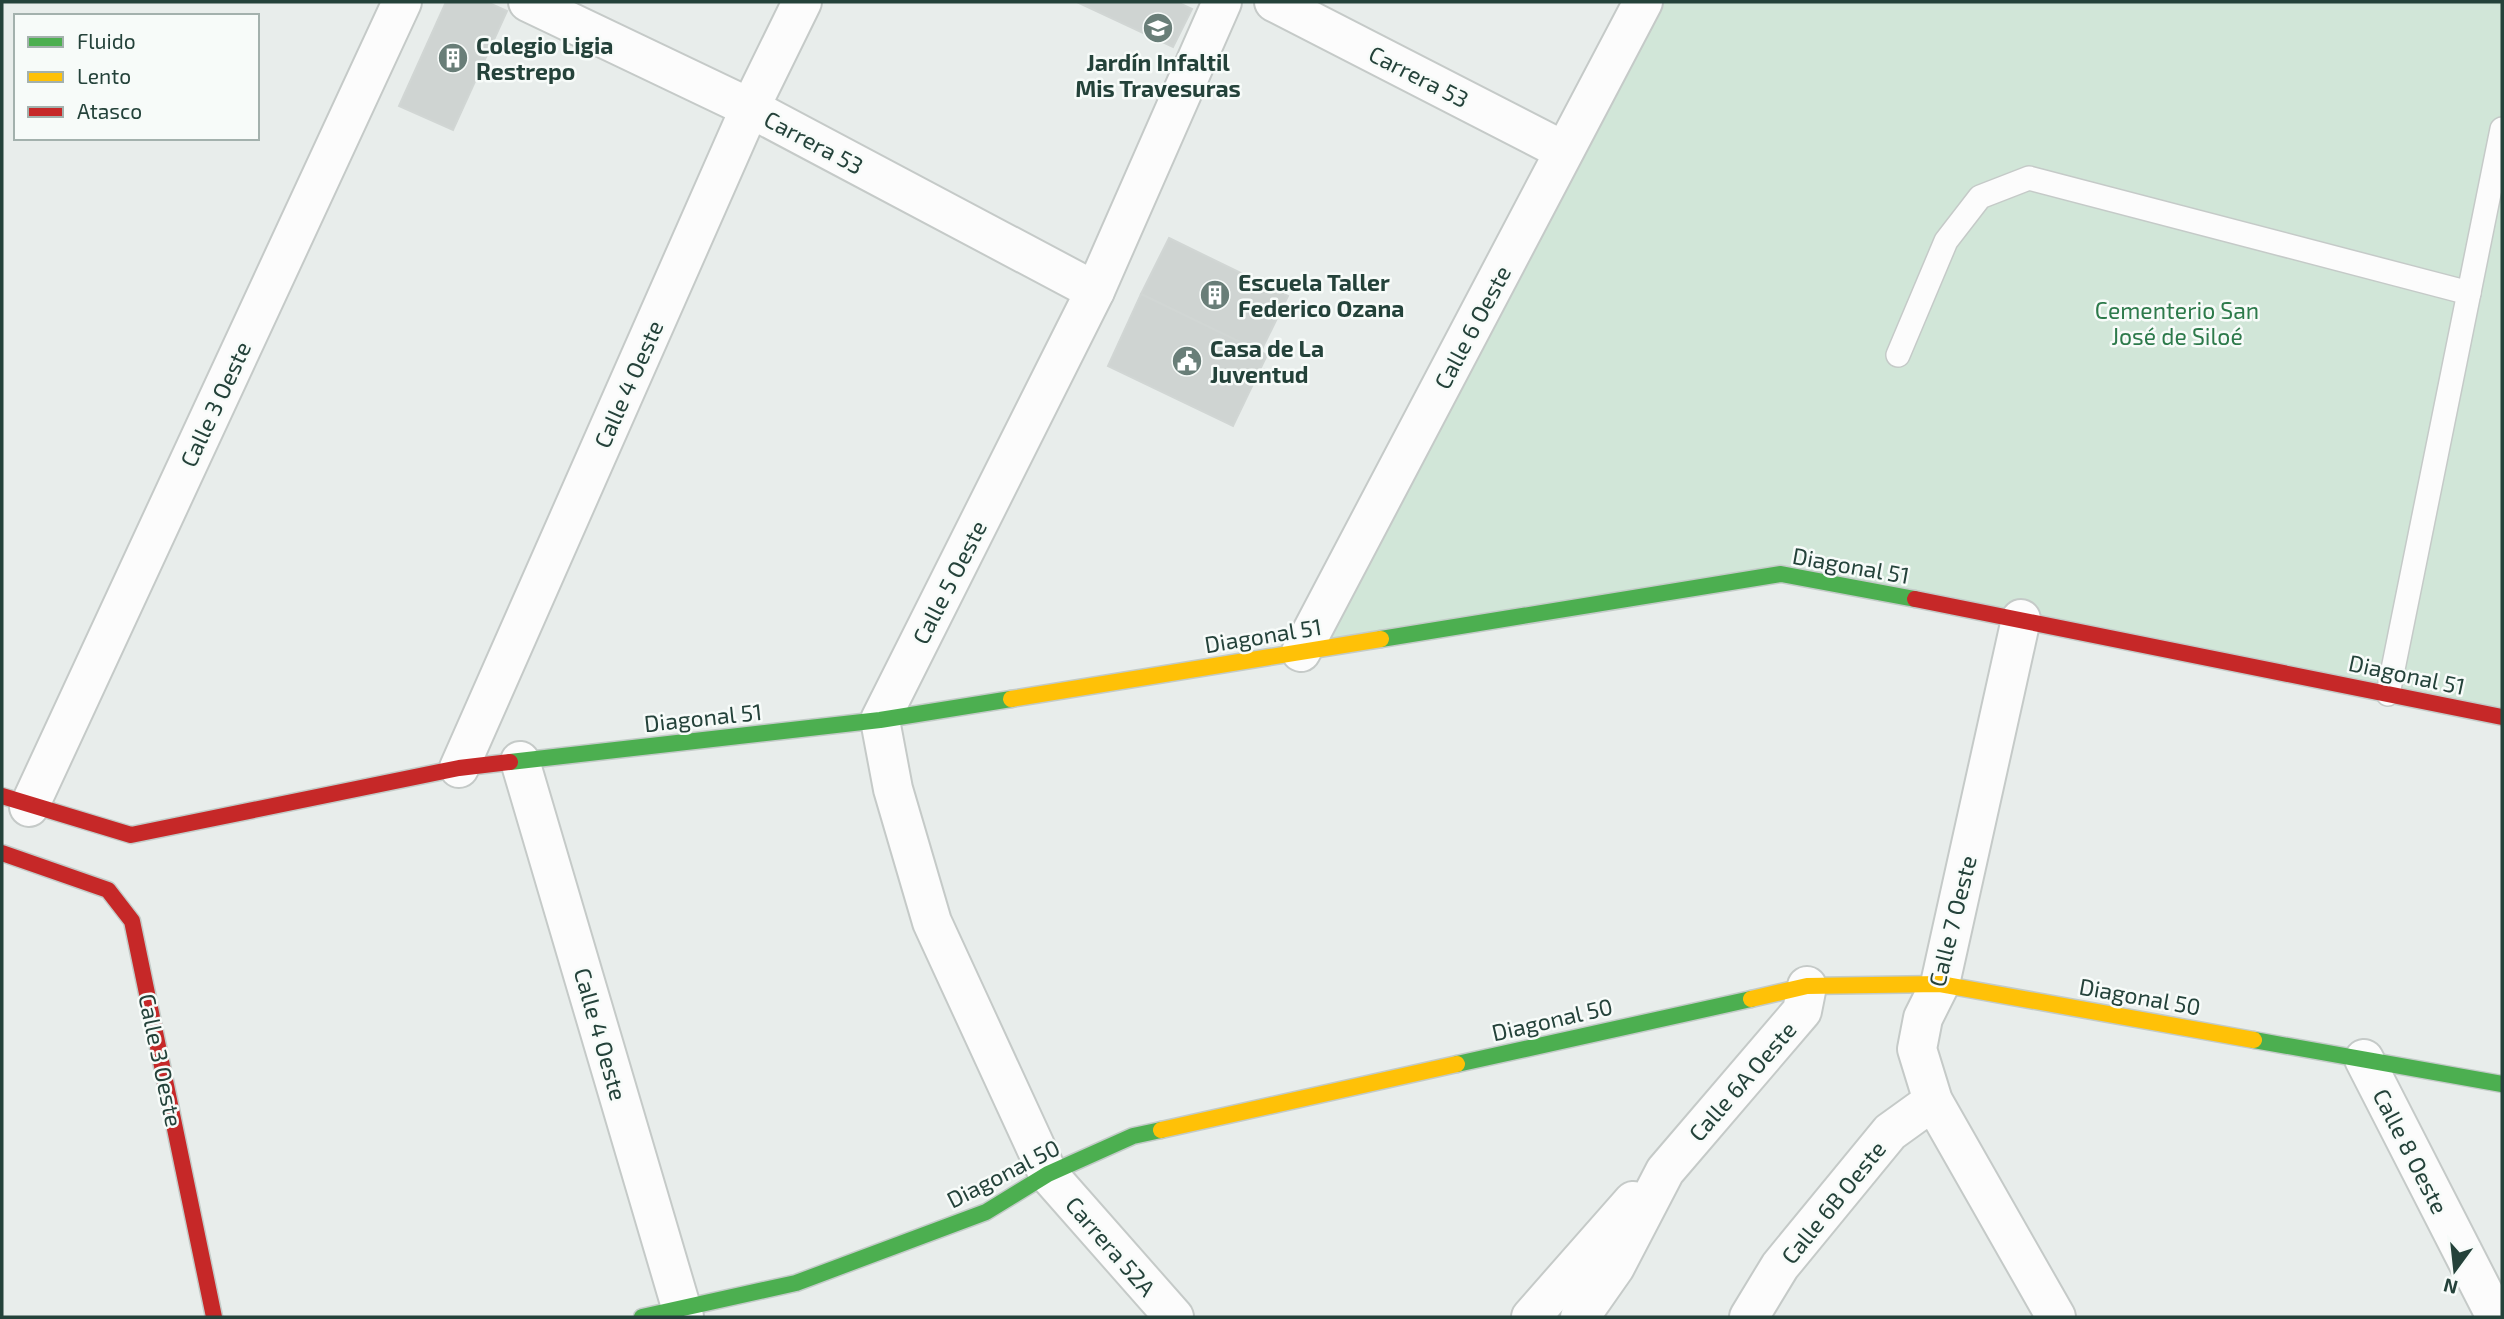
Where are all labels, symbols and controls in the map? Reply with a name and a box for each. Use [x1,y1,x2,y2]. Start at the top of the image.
school or university icon: Jardín Infaltil Mis Travesuras [1141,11,1175,45]
legend [14,14,259,140]
text: Fluido [77,28,136,53]
place label: Colegio Ligia Restrepo [476,31,613,85]
street label: Carrera 53 [1364,39,1474,113]
building icon: Colegio Ligia Restrepo [436,41,470,75]
place label: Jardín Infaltil Mis Travesuras [1075,48,1241,102]
text: Lento [77,63,131,88]
text: Atasco [77,98,142,123]
street label: Carrera 53 [760,104,868,180]
street label: Calle 6 Oeste [1428,261,1516,393]
place label: Escuela Taller Federico Ozana [1238,268,1404,322]
building icon: Escuela Taller Federico Ozana [1198,278,1232,312]
park label: Cementerio San José de Siloé [2095,296,2259,350]
street label: Calle 4 Oeste [587,316,669,452]
place label: Casa de La Juventud [1210,334,1324,388]
street label: Calle 3 Oeste [174,337,256,471]
public building icon: Casa de La Juventud [1170,344,1204,378]
street label: Calle 5 Oeste [906,516,992,648]
street label: Diagonal 51 [1790,541,1912,589]
street label: Diagonal 51 [1202,612,1324,658]
street label: Diagonal 51 [2346,648,2468,700]
street label: Diagonal 51 [643,697,763,737]
street label: Calle 7 Oeste [1922,852,1982,990]
street label: Calle 4 Oeste [569,964,633,1104]
street label: Diagonal 50 [2077,972,2203,1020]
street label: Calle 3 Oeste [133,991,189,1129]
street label: Diagonal 50 [1489,992,1615,1046]
street label: Calle 6A Oeste [1682,1015,1802,1147]
street label: Calle 8 Oeste [2368,1084,2454,1218]
street label: Diagonal 50 [942,1133,1064,1213]
street label: Calle 6B Oeste [1775,1135,1891,1269]
street label: Carrera 52A [1060,1190,1162,1302]
north arrow [2420,1235,2490,1305]
text: N [2441,1274,2460,1300]

